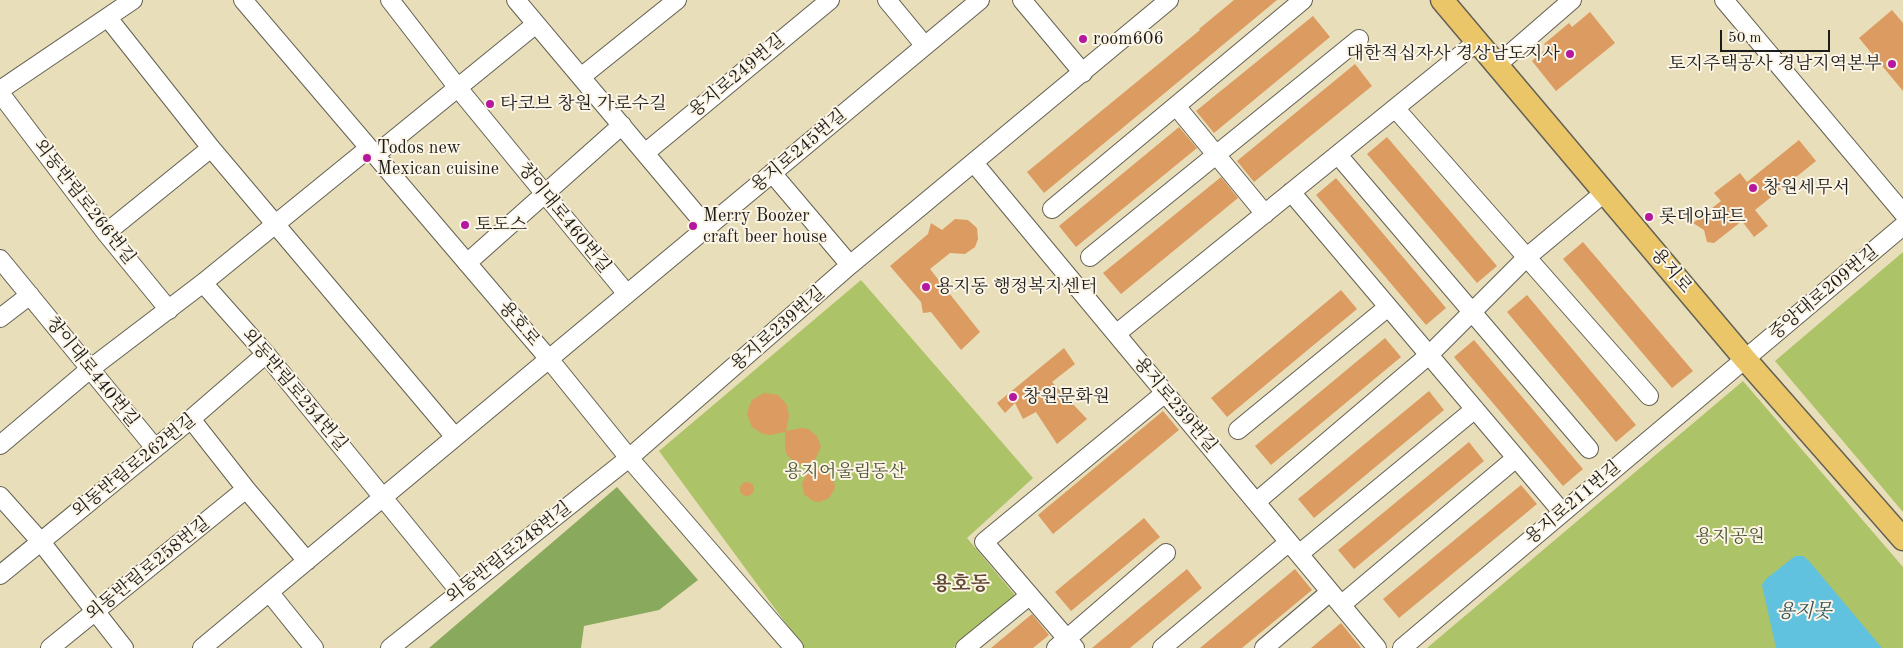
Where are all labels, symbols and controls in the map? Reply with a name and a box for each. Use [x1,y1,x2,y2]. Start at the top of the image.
scale bar [1723,20,1833,52]
place label: room606 [1093,28,1164,50]
street label: 용지로249번길 [685,30,789,122]
text: 50 m [1728,31,1762,46]
marker: room606 [1077,33,1089,45]
place label: 대한적십자사 경상남도지사 [1346,43,1560,65]
marker: 대한적십자사 경상남도지사 [1564,48,1576,60]
place label: 토지주택공사 경남지역본부 [1668,53,1882,75]
marker: 토지주택공사 경남지역본부 [1886,58,1898,70]
place label: 타코브 창원 가로수길 [500,93,667,115]
marker: 타코브 창원 가로수길 [484,98,496,110]
street label: 용지로245번길 [747,105,851,197]
street label: 외동반림로266번길 [28,135,140,269]
place label: Todos new Mexican cuisine [377,137,499,180]
marker: Todos new Mexican cuisine [361,152,373,164]
street label: 창이대로460번길 [513,158,615,278]
place label: 창원세무서 [1763,177,1850,199]
marker: 창원세무서 [1747,182,1759,194]
place label: Merry Boozer craft beer house [703,205,827,248]
place label: 롯데아파트 [1659,206,1746,228]
marker: 롯데아파트 [1643,211,1655,223]
place label: 토도스 [475,214,527,236]
marker: 토도스 [459,219,471,231]
marker: Merry Boozer craft beer house [687,220,699,232]
street label: 중앙대로209번길 [1765,241,1883,345]
street label: 용지로 [1646,244,1696,298]
place label: 용지동 행정복지센터 [936,276,1098,298]
marker: 용지동 행정복지센터 [920,281,932,293]
street label: 용지로239번길 [726,282,830,376]
street label: 용호로 [494,297,544,351]
street label: 창이대로440번길 [41,312,143,432]
street label: 외동반림로254번길 [237,324,351,456]
street label: 용지로239번길 [1129,353,1221,457]
place label: 창원문화원 [1023,386,1110,408]
marker: 창원문화원 [1007,391,1019,403]
street label: 외동반림로262번길 [68,409,200,523]
street label: 용지로211번길 [1521,457,1625,549]
park label: 용지어울림동산 [784,461,906,483]
street label: 외동반림로248번길 [442,497,576,609]
street label: 외동반림로258번길 [82,512,214,626]
park label: 용지공원 [1695,526,1765,548]
district label: 용호동 [932,573,990,597]
water label: 용지못 [1776,601,1832,623]

